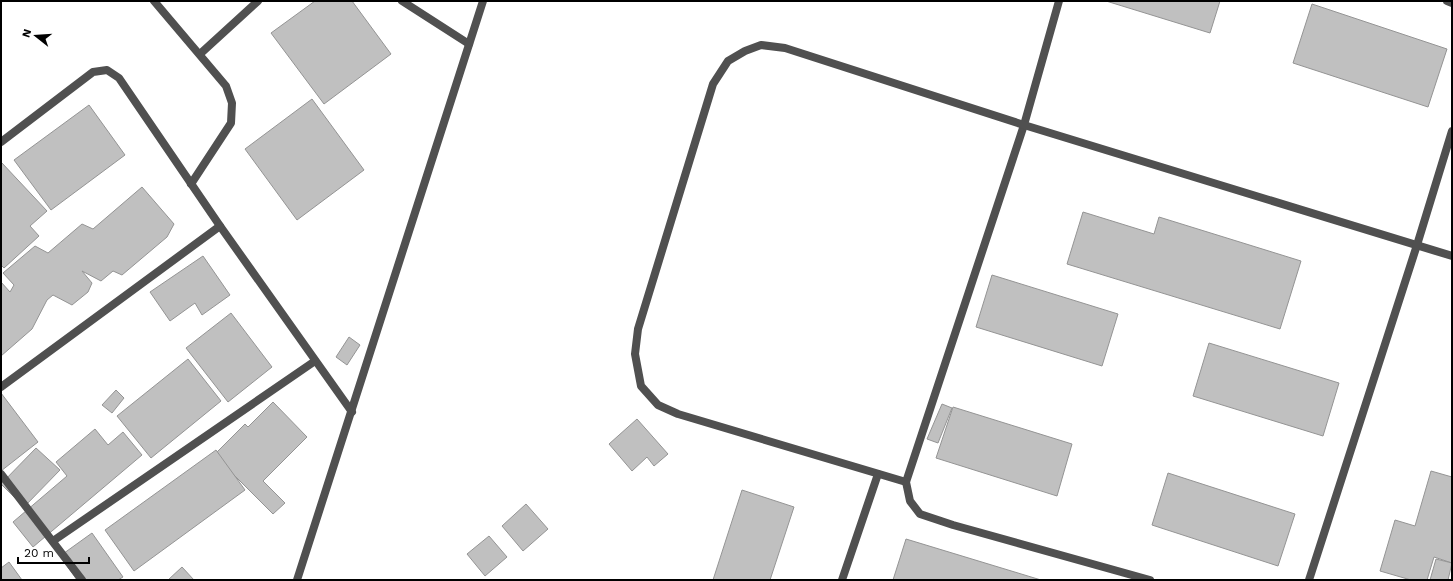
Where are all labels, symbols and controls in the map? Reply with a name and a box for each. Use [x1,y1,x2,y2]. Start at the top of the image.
north arrow [16,16,56,56]
text: N [20,27,34,39]
scale bar [18,539,89,565]
text: 20 m [24,546,54,560]

